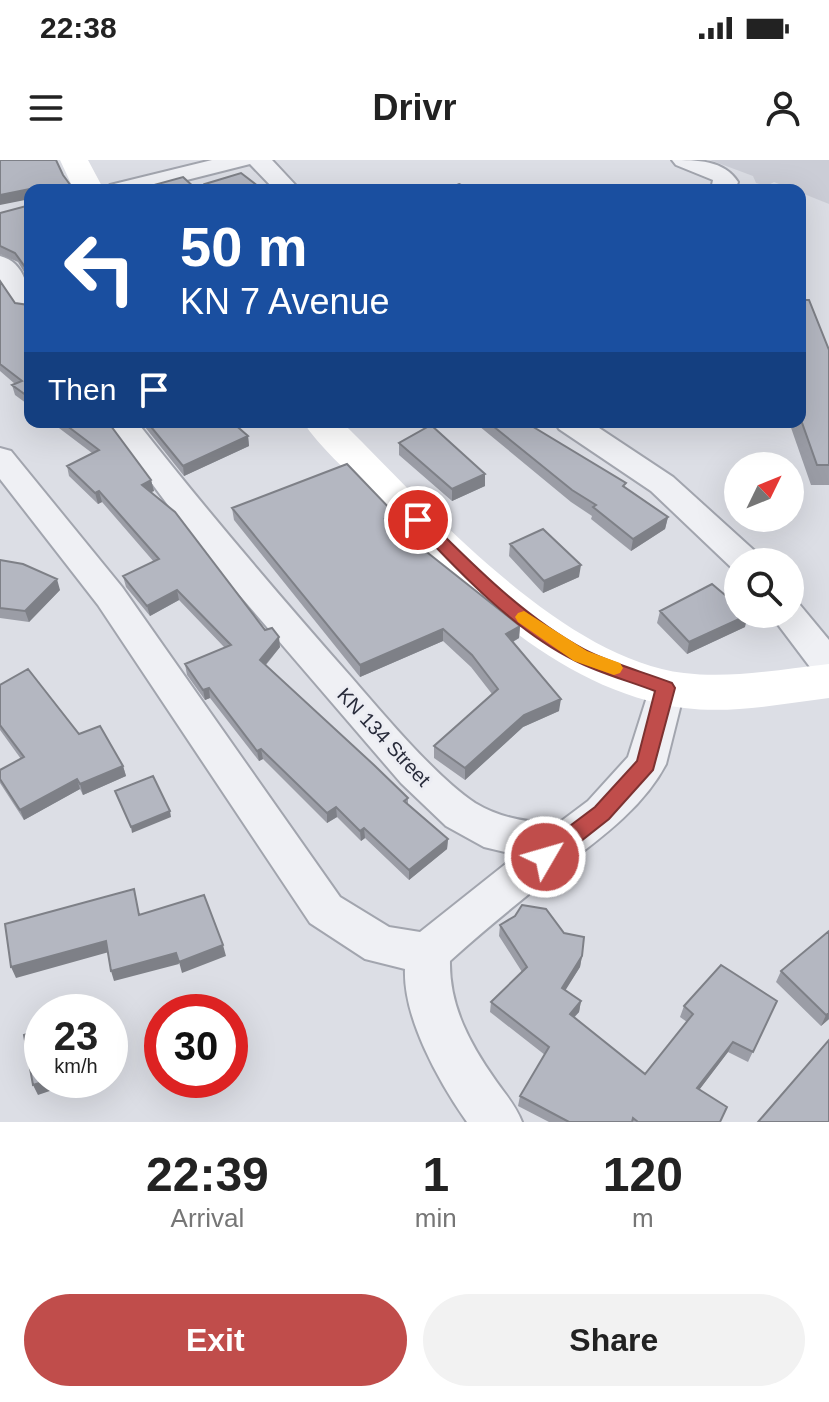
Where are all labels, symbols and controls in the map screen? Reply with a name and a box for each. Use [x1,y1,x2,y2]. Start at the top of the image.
text: 22:38 [40,11,117,44]
icon: menu [24,86,68,130]
icon: person [761,86,805,130]
text: Drivr [372,87,457,128]
text: 50 m [180,215,308,278]
icon: left [48,216,152,320]
text: KN 7 Avenue [180,281,390,322]
icon: arrive [132,368,176,412]
text: Then [48,373,116,406]
north arrow [724,452,804,532]
map controls [724,452,804,628]
pin [384,486,452,554]
icon: arrive [396,498,440,542]
button: search [724,548,804,628]
street label: KN 134 Street [333,684,435,791]
position arrow [503,815,587,899]
speed limit sign: 30 [144,994,248,1098]
text: 23 [54,1014,98,1058]
text: km/h [54,1055,98,1077]
text: 22:39 [146,1148,269,1201]
text: 1 [422,1148,449,1201]
text: 120 [603,1148,683,1201]
text: Arrival [171,1203,244,1233]
text: min [415,1203,457,1233]
text: m [632,1203,654,1233]
button: Exit [24,1294,407,1386]
button: Share [423,1294,805,1386]

